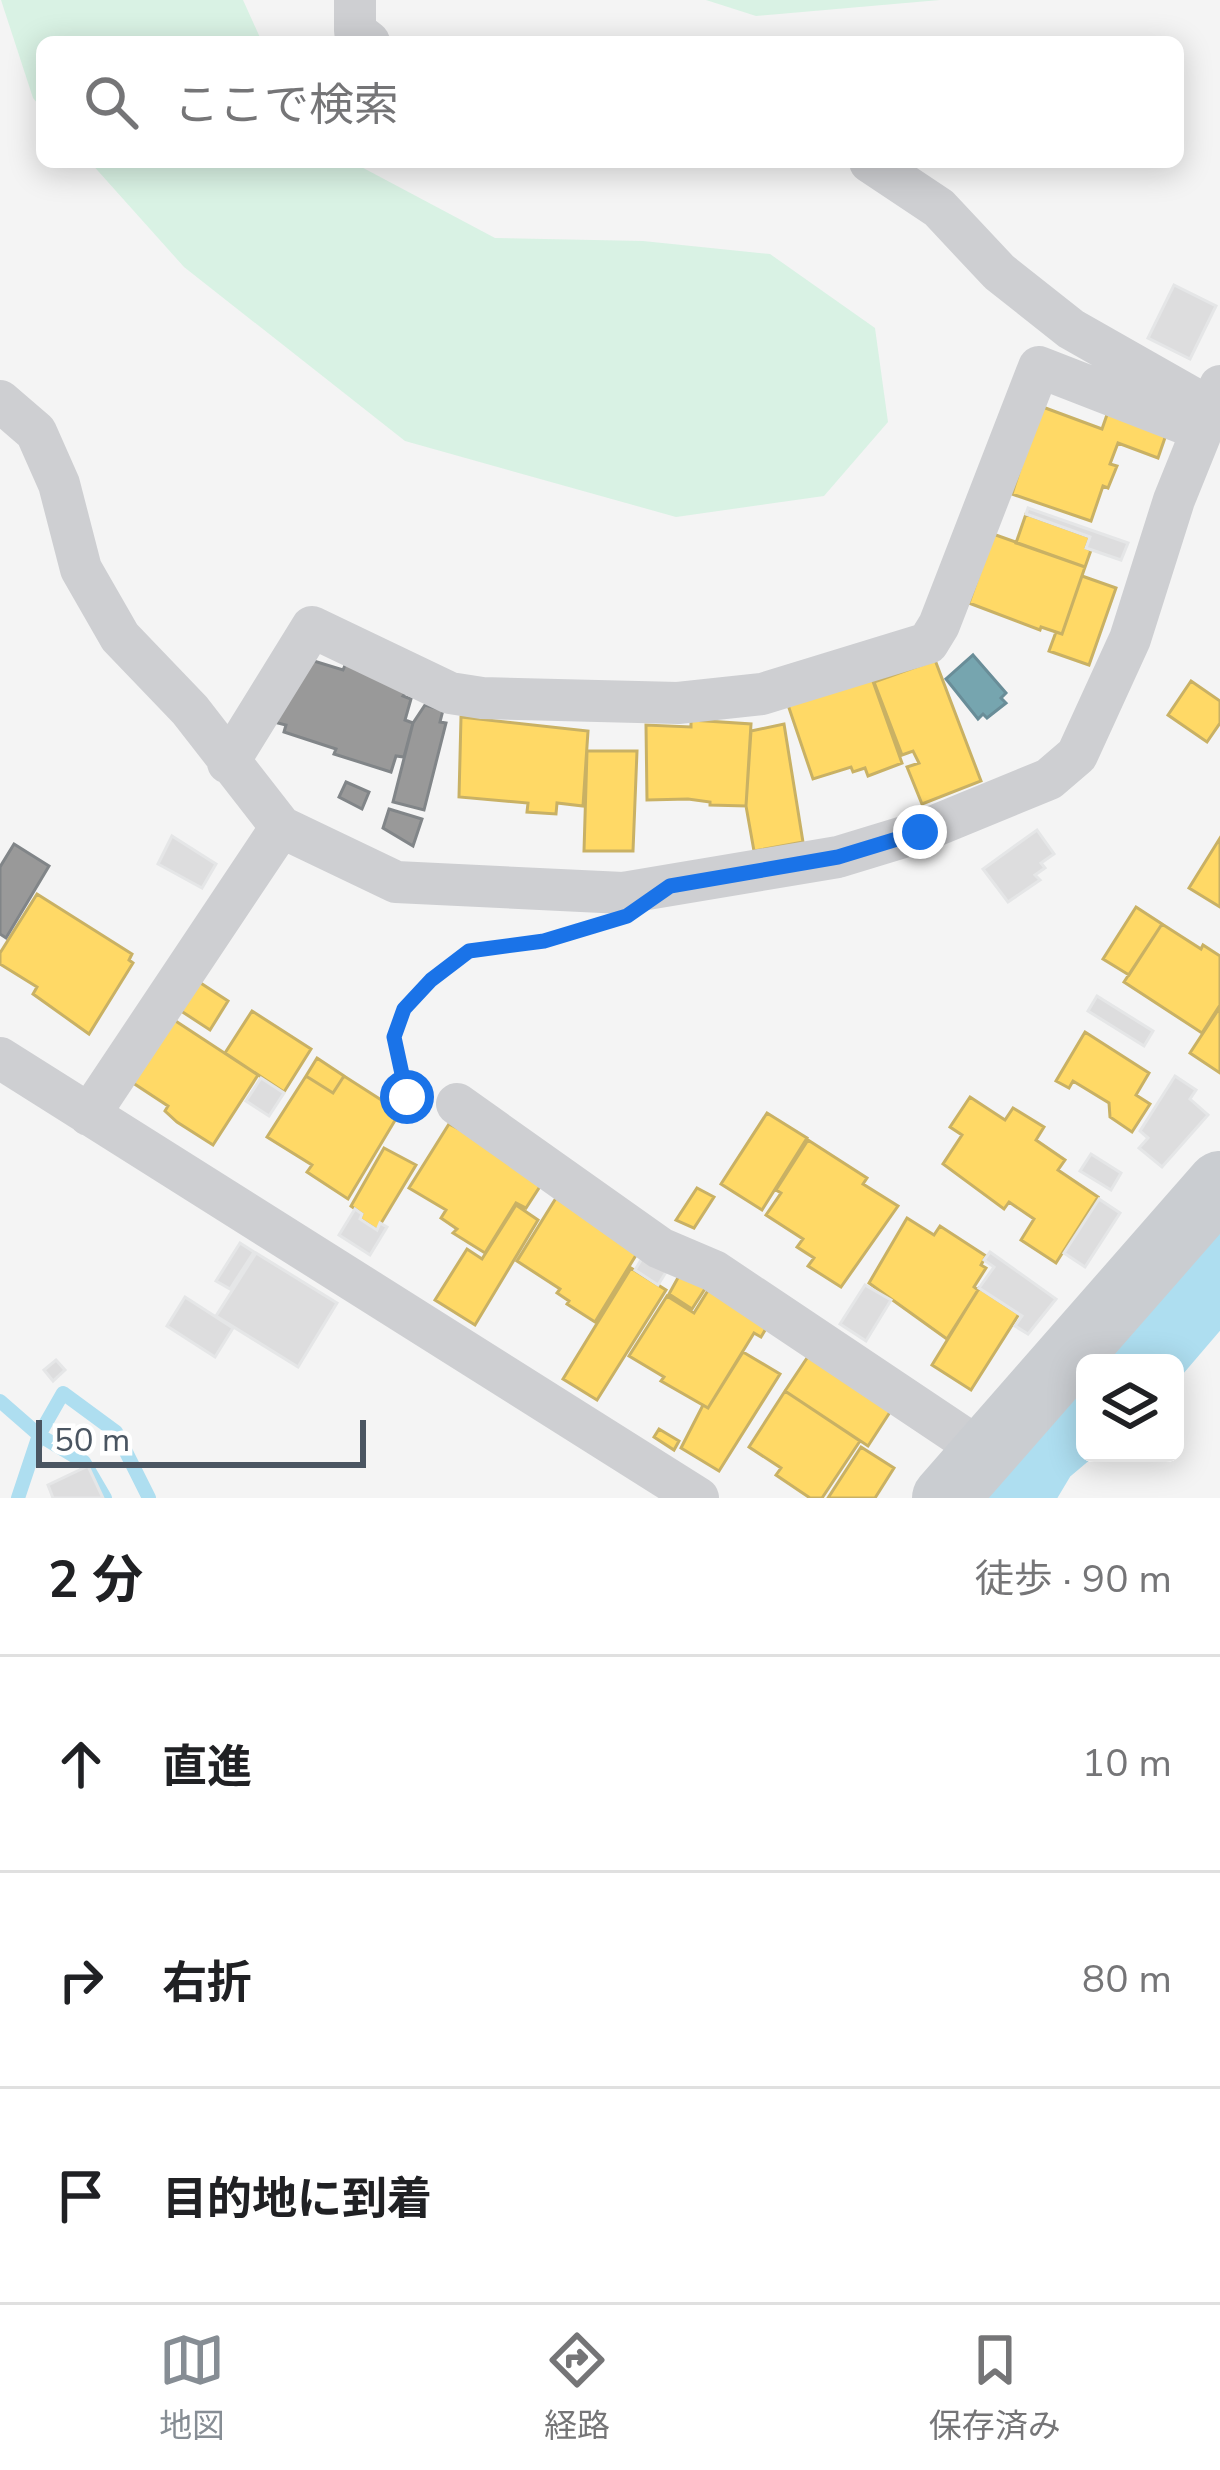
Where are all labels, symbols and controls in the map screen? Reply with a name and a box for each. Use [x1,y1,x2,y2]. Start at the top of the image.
search box [36,36,1184,168]
icon: search [78,69,144,135]
text: ここで検索 [174,75,399,136]
route end [893,805,947,859]
route start [380,1070,434,1124]
map controls [1076,1354,1184,1462]
button: layers [1076,1354,1184,1462]
scale bar [36,1414,366,1467]
text: 50 m [54,1418,130,1463]
text: 2 分 [48,1545,143,1615]
text: 徒歩 · 90 m [975,1553,1172,1606]
icon: ahead [48,1731,114,1797]
text: 直進 [162,1737,252,1798]
text: 10 m [1082,1737,1172,1790]
icon: right [48,1947,114,2013]
text: 右折 [162,1953,252,2014]
text: 80 m [1082,1953,1172,2006]
icon: arrive [48,2163,114,2229]
text: 目的地に到着 [162,2169,432,2230]
tab: 地図 [159,2327,225,2449]
tab: 経路 [544,2327,610,2449]
tab: 保存済み [929,2327,1061,2449]

